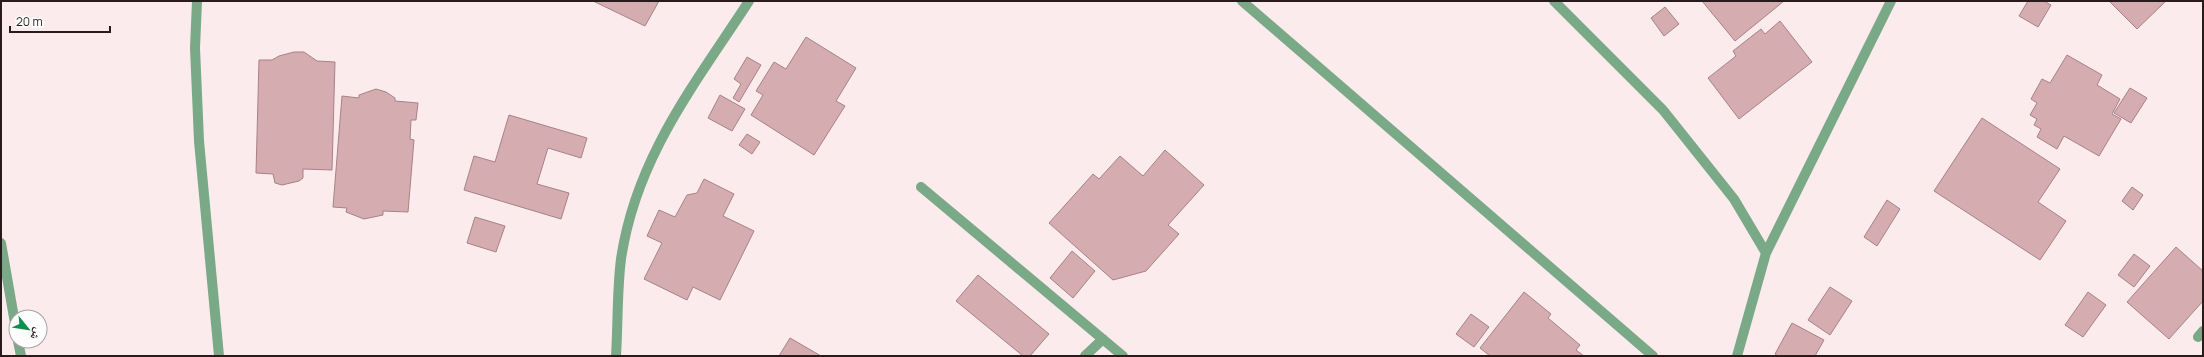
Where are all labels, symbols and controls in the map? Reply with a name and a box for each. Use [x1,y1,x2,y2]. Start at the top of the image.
scale bar [10,8,110,34]
text: 20 m [16,13,43,30]
north arrow [8,309,48,349]
text: ش [27,325,47,343]

